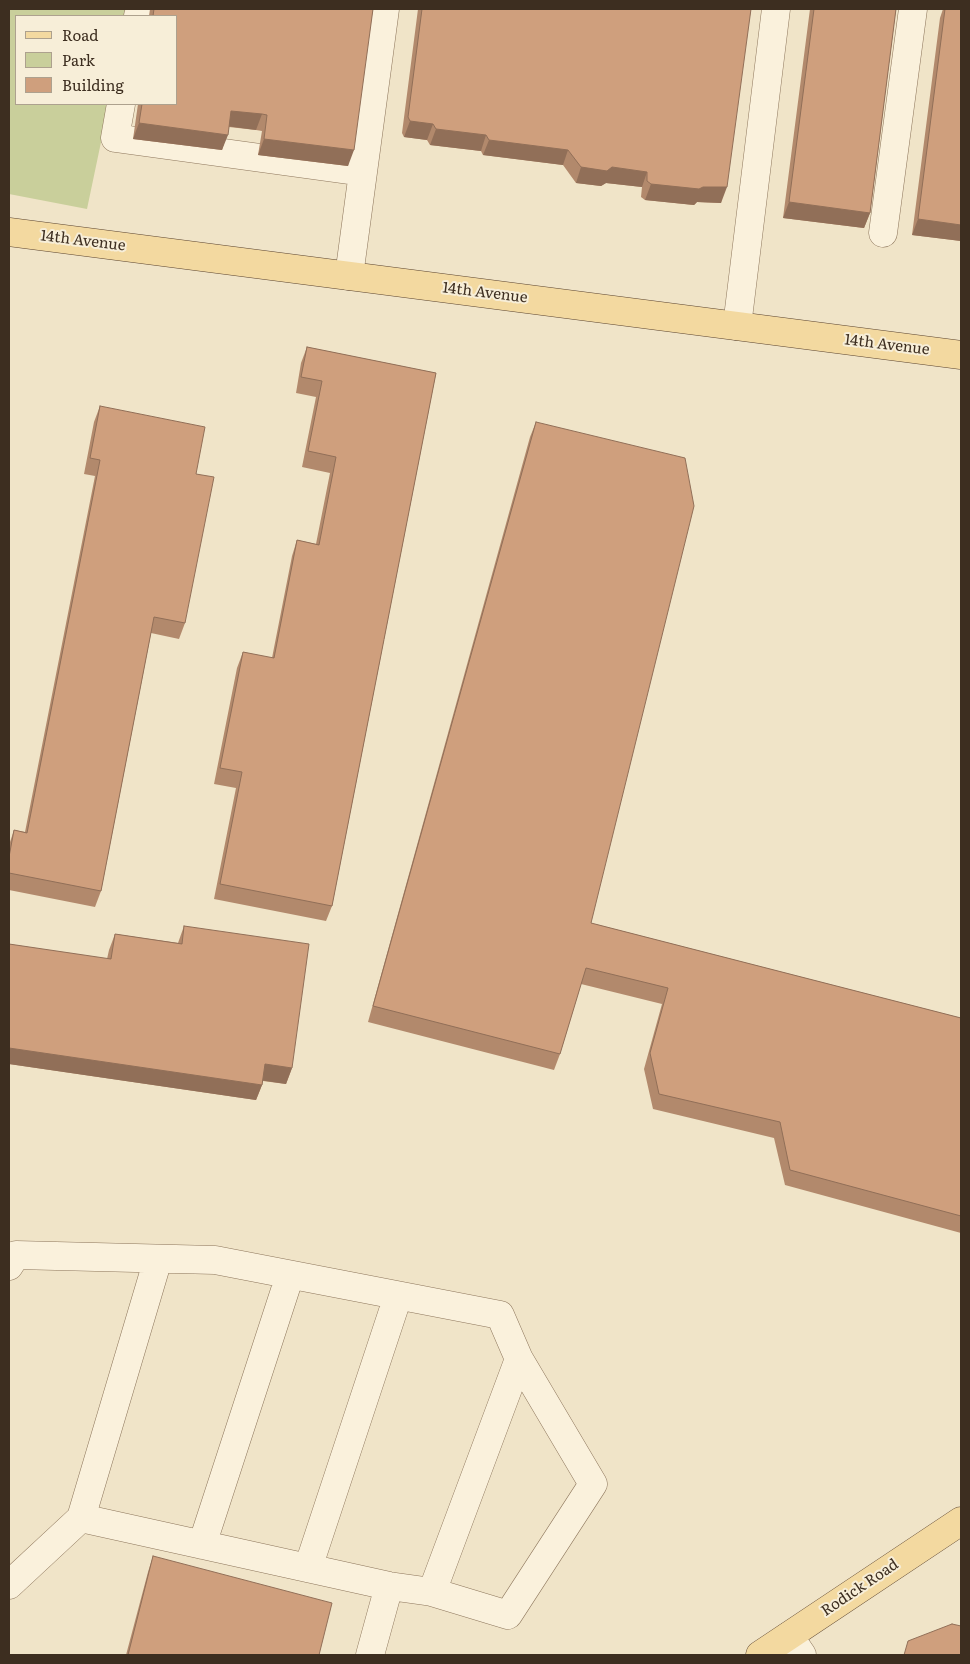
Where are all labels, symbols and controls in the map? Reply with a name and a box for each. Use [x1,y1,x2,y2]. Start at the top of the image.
legend [15,15,178,105]
text: Road [62,23,98,46]
text: Park [62,48,95,71]
text: Building [62,73,124,96]
street label: 14th Avenue [40,227,126,255]
street label: 14th Avenue [442,279,528,307]
street label: 14th Avenue [844,331,930,359]
street label: Rodick Road [818,1556,902,1620]

